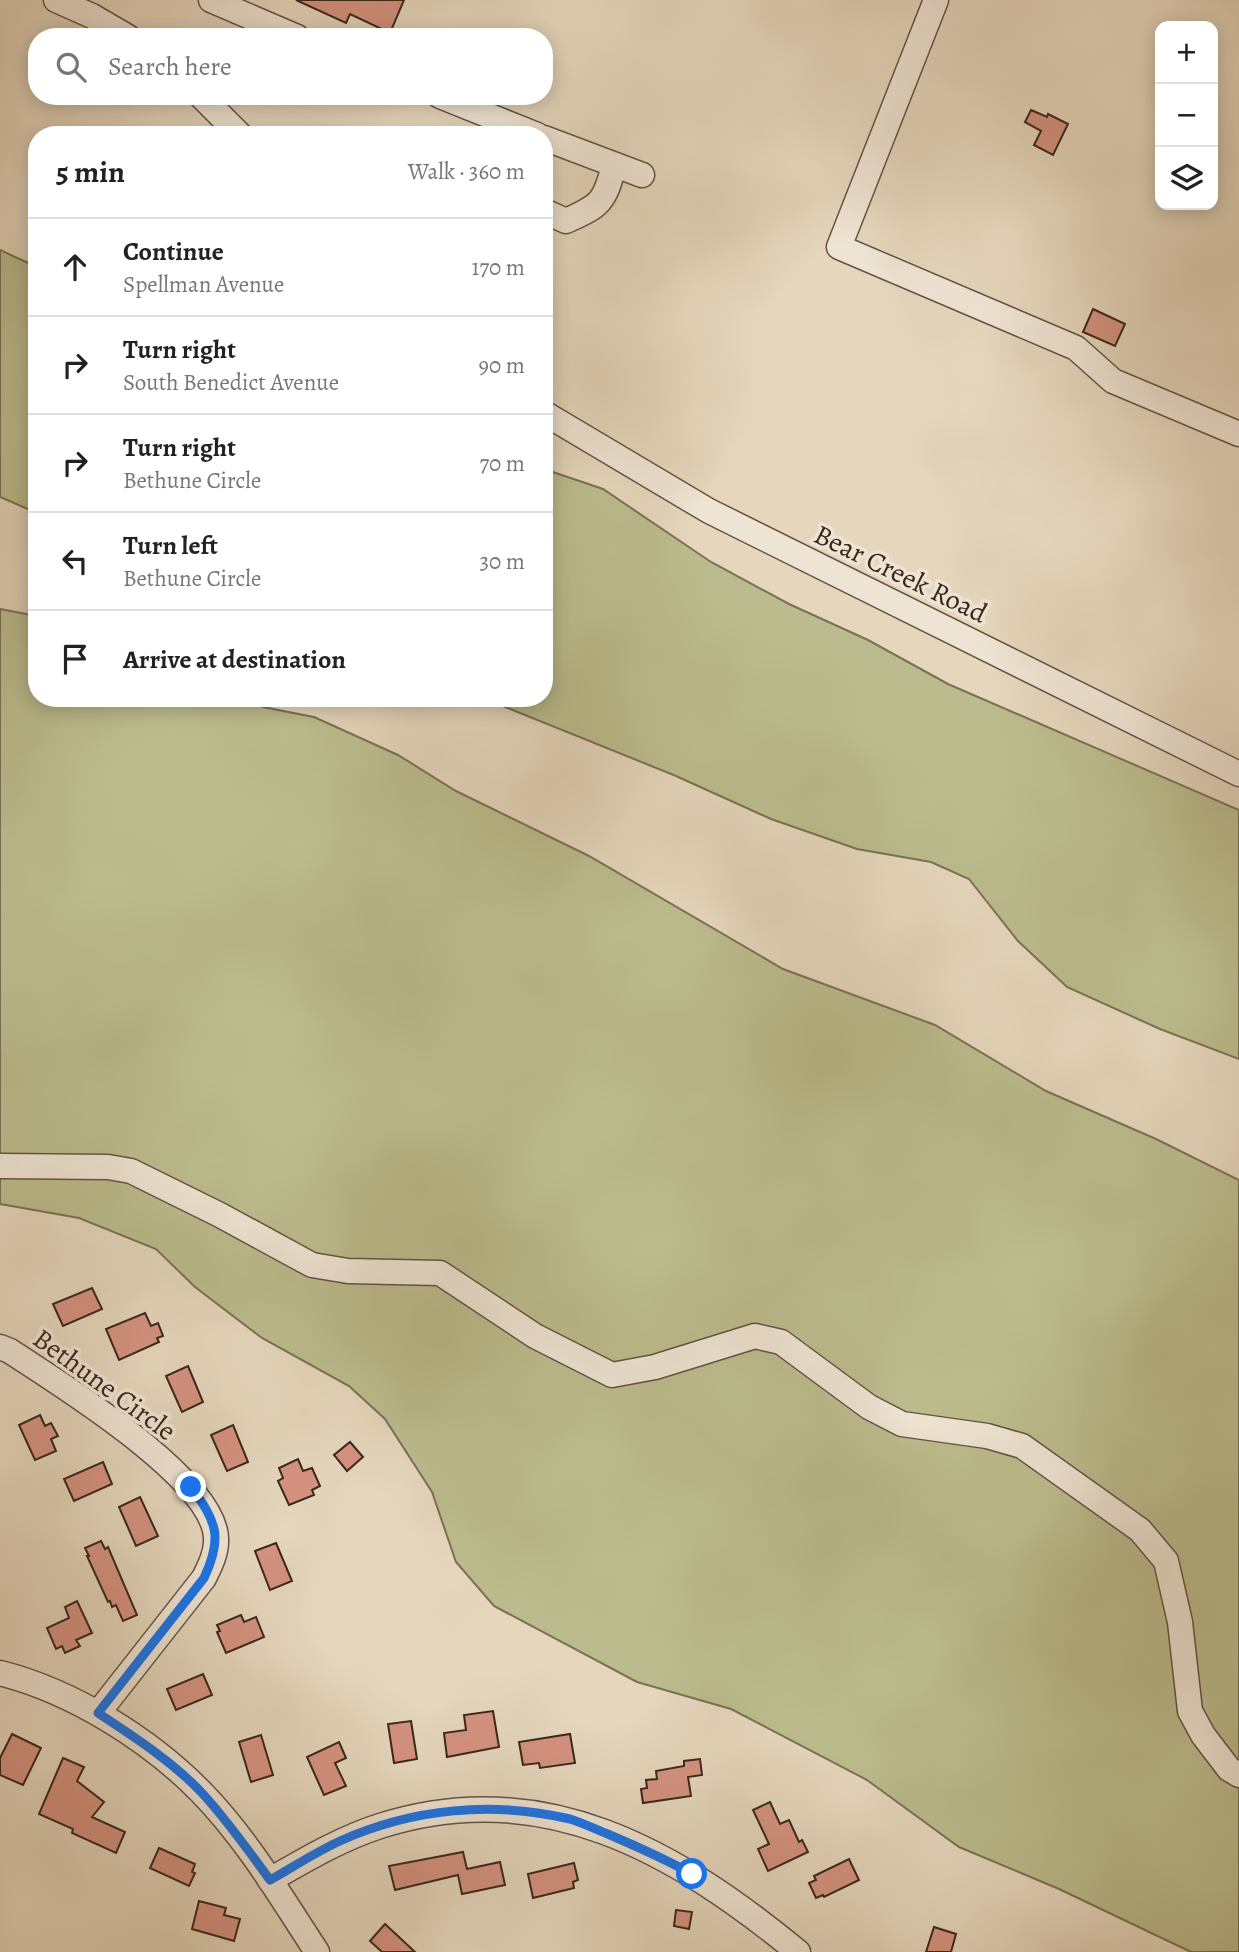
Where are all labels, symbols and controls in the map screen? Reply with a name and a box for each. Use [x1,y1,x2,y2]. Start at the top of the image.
map controls [1155,21,1218,210]
button: + [1155,21,1218,84]
search box [28,28,553,105]
icon: search [52,48,90,86]
text: Search here [108,49,232,84]
button: − [1155,84,1218,147]
button: layers [1155,147,1218,210]
text: 5 min [56,152,125,192]
text: Walk · 360 m [408,156,525,187]
text: Continue [123,234,224,269]
icon: ahead [56,248,94,286]
text: 170 m [472,252,525,283]
text: Spellman Avenue [123,269,284,300]
text: Turn right [123,332,236,367]
icon: right [56,346,94,384]
text: 90 m [479,350,525,381]
text: South Benedict Avenue [123,367,339,398]
text: Turn right [123,430,236,465]
icon: right [56,444,94,482]
text: 70 m [479,448,525,479]
text: Bethune Circle [123,465,261,496]
street label: Bear Creek Road [807,515,994,633]
text: Turn left [123,528,218,563]
icon: left [56,542,94,580]
text: 30 m [479,546,525,577]
text: Bethune Circle [123,563,261,594]
icon: arrive [56,640,94,678]
text: Arrive at destination [123,642,346,677]
street label: Bethune Circle [25,1320,184,1450]
route end [175,1471,206,1502]
route start [676,1858,707,1889]

